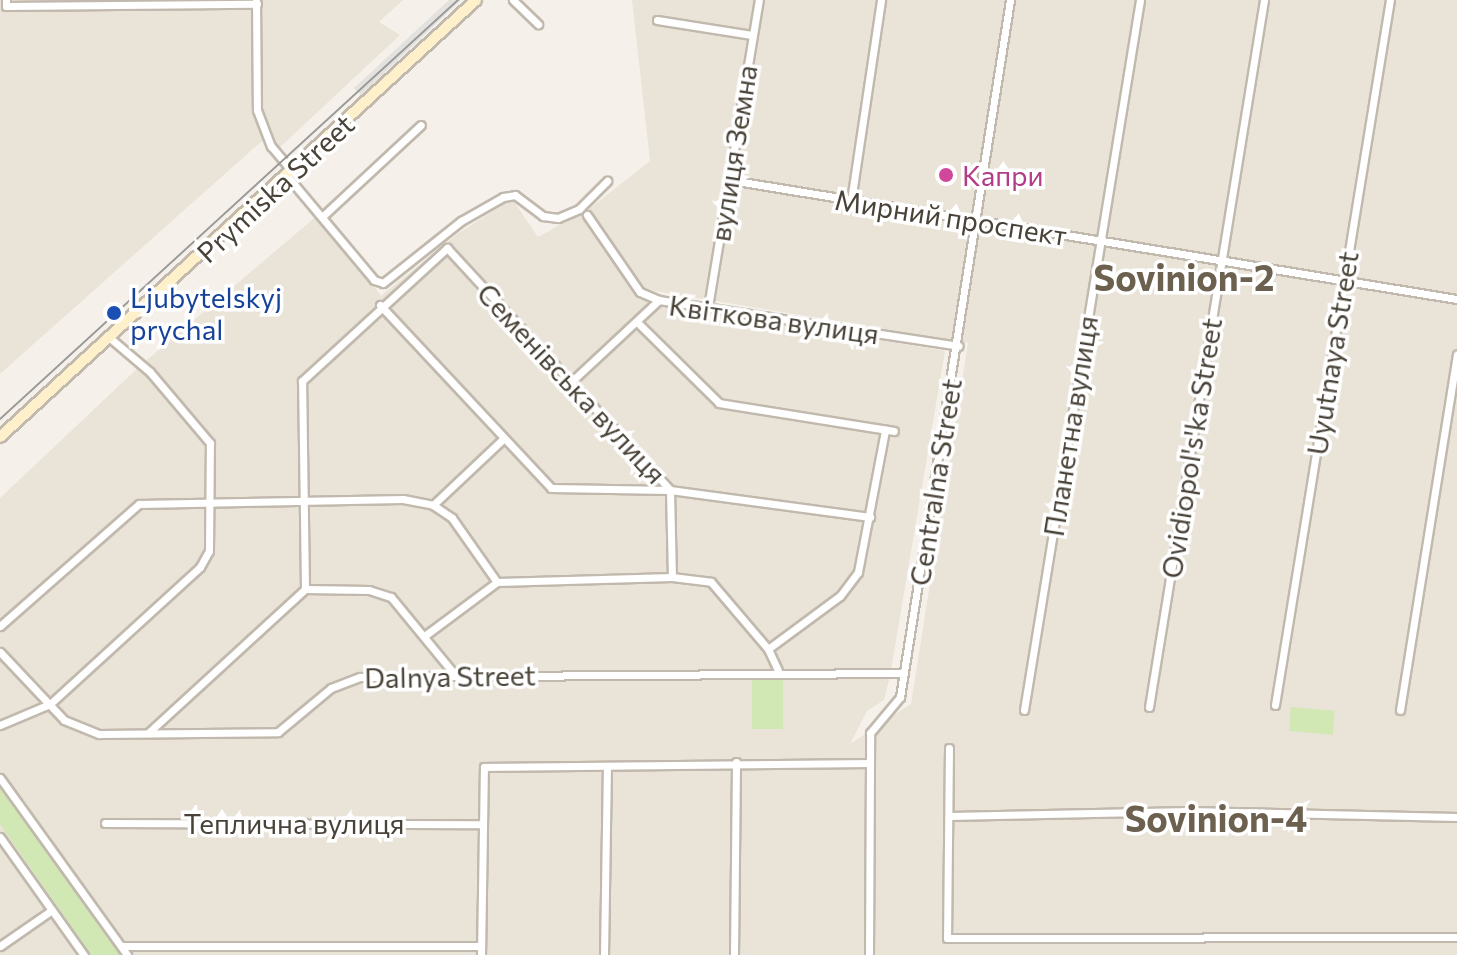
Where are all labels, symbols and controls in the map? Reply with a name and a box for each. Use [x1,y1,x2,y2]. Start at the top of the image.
street label: вулиця Земна [702,62,764,244]
street label: Prymiska Street [190,107,360,269]
place label: Капри [962,158,1044,192]
marker: Капри [937,166,955,184]
street label: Мирний проспект [833,182,1069,252]
street label: Uyutnaya Street [1299,249,1365,457]
district label: Sovinion-2 [1094,255,1274,299]
street label: Семенівська вулиця [471,276,673,490]
place label: Ljubytelskyj prychal [130,280,282,346]
street label: Квіткова вулиця [667,288,881,350]
marker: Ljubytelskyj prychal [105,304,123,322]
street label: Планетна вулиця [1036,313,1104,539]
street label: Ovidiopol's'ka Street [1154,315,1228,581]
street label: Centralna Street [902,376,968,588]
street label: Dalnya Street [364,658,536,694]
district label: Sovinion-4 [1125,796,1307,840]
street label: Теплична вулиця [184,806,404,840]

